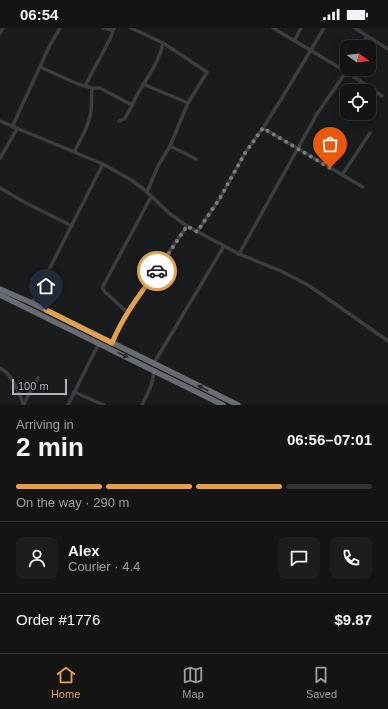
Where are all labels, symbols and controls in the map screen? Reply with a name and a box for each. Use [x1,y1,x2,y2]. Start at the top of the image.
text: 06:54 [20,6,58,23]
north arrow [340,40,376,76]
map controls [340,40,376,120]
button: locate [340,84,376,120]
pin [313,127,347,168]
icon: bag [319,133,341,155]
courier [137,251,177,291]
icon: car [146,260,168,282]
pin [29,269,63,310]
icon: home [35,275,57,297]
one-way arrow [117,352,129,358]
scale bar [12,377,67,396]
text: 100 m [18,380,49,392]
one-way arrow [197,385,208,391]
text: Arriving in [16,417,74,432]
text: 06:56–07:01 [287,431,372,448]
text: 2 min [16,432,84,462]
text: On the way · 290 m [16,495,129,510]
button: person [16,537,58,579]
button: chat [278,537,320,579]
button: phone [330,537,372,579]
text: Alex [68,542,100,559]
text: Courier · 4.4 [68,559,140,574]
text: Order #1776 [16,611,100,628]
text: $9.87 [334,611,372,628]
tab: Home [51,664,80,700]
tab: Map [182,664,204,700]
tab: Saved [306,664,337,700]

